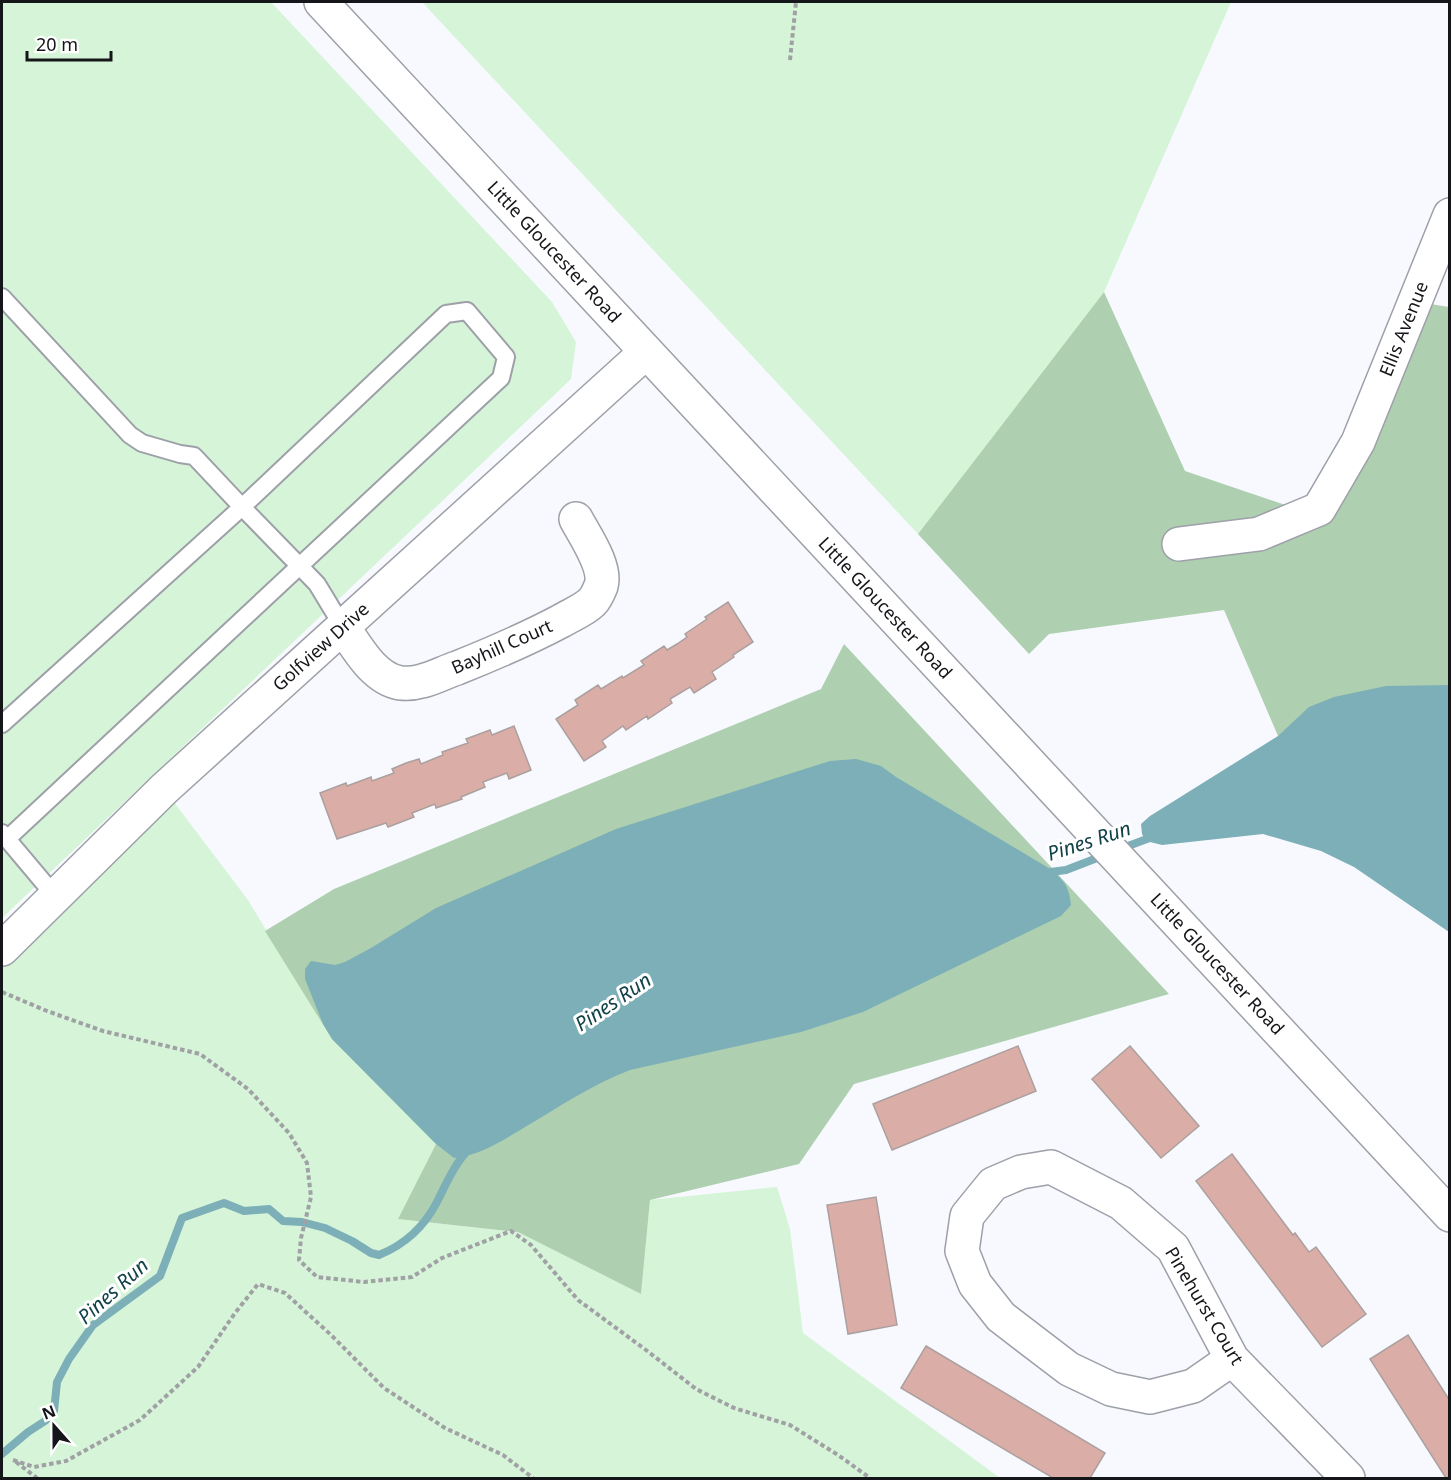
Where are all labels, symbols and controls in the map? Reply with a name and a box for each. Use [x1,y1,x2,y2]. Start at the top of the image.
scale bar [27,24,111,62]
text: 20 m [36,32,78,56]
street label: Little Gloucester Road [483,175,627,327]
street label: Ellis Avenue [1373,278,1433,380]
street label: Little Gloucester Road [814,531,958,683]
street label: Golfview Drive [267,597,374,696]
street label: Bayhill Court [447,613,556,679]
water label: Pines Run [1044,814,1134,867]
street label: Little Gloucester Road [1146,887,1290,1039]
water label: Pines Run [569,966,656,1037]
street label: Pinehurst Court [1160,1242,1250,1369]
water label: Pines Run [71,1252,154,1330]
north arrow [24,1396,84,1456]
text: N [39,1399,59,1425]

